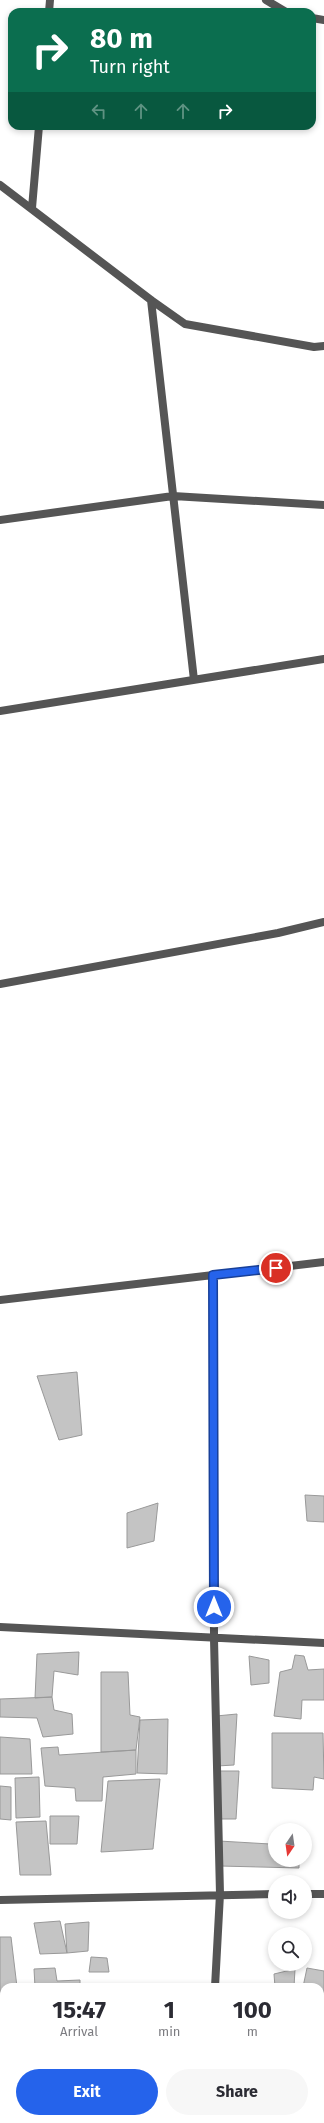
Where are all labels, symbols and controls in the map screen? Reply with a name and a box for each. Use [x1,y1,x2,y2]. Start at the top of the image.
text: 80 m [90,22,153,55]
icon: right [24,24,76,76]
text: Turn right [90,56,170,78]
icon: left [88,100,110,122]
icon: ahead [130,100,152,122]
icon: ahead [172,100,194,122]
icon: right [214,100,236,122]
pin [259,1251,293,1285]
icon: arrive [265,1257,287,1279]
position arrow [193,1586,235,1628]
north arrow [268,1823,312,1867]
map controls [268,1823,312,1971]
button: sound [268,1875,312,1919]
button: search [268,1927,312,1971]
text: 15:47 [52,1996,106,2024]
text: 1 [164,1996,175,2024]
text: 100 [233,1996,272,2024]
text: Arrival [60,2024,98,2039]
text: min [158,2024,180,2039]
text: m [247,2024,258,2039]
button: Exit [16,2069,158,2115]
button: Share [166,2069,308,2115]

